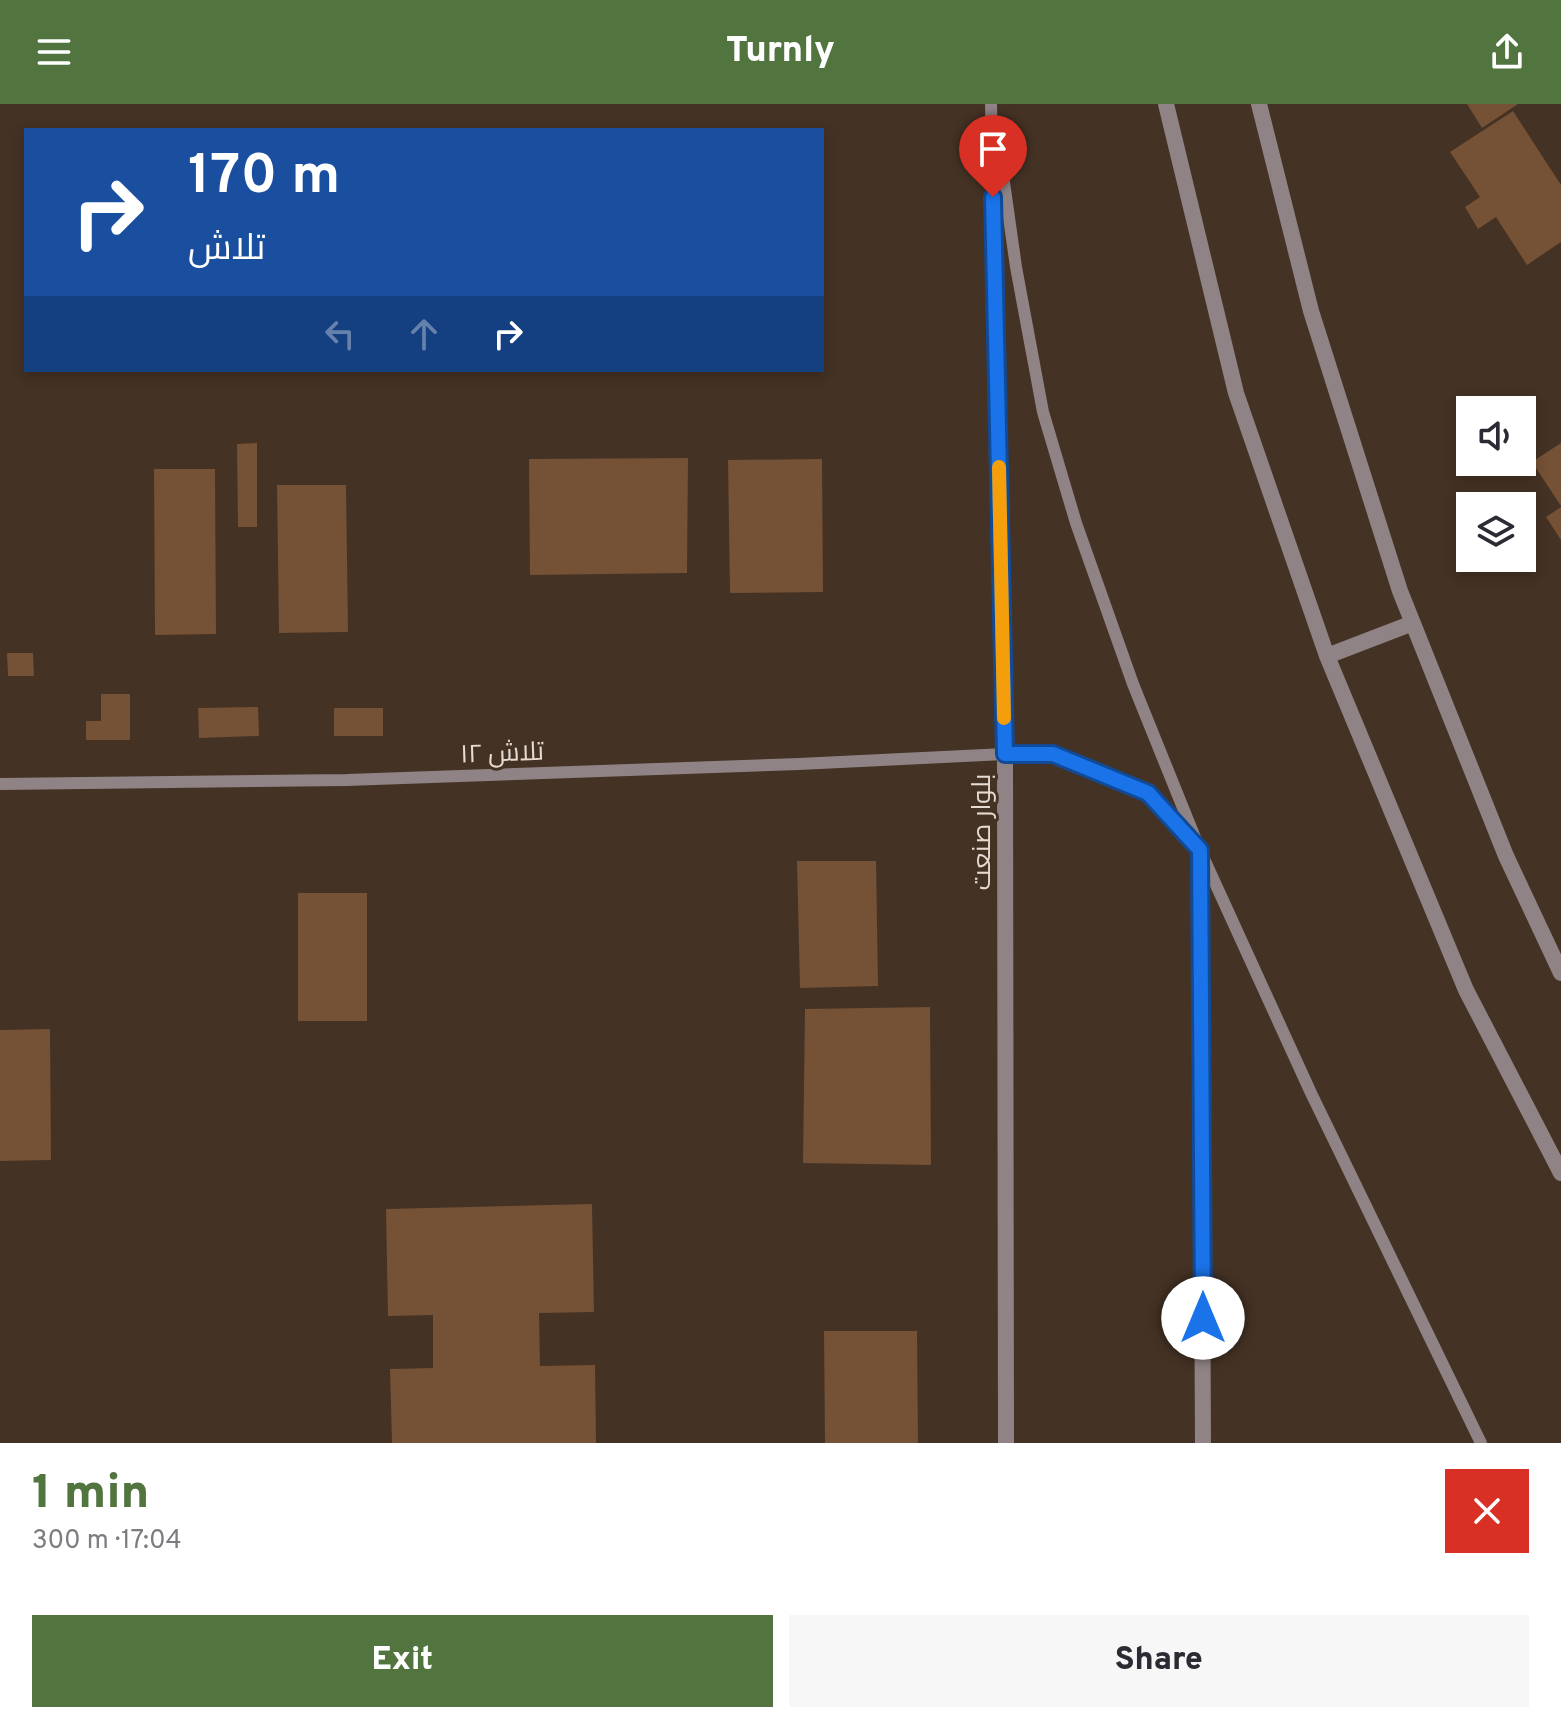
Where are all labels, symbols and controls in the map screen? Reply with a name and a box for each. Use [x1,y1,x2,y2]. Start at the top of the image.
text: Turnly [726,29,835,75]
icon: menu [32,30,76,74]
icon: share [1485,30,1529,74]
pin [959,115,1027,197]
icon: arrive [971,127,1015,171]
text: 170 m [188,143,340,213]
icon: right [56,160,160,264]
text: تلاش [188,227,265,273]
icon: left [318,312,362,356]
icon: ahead [402,312,446,356]
icon: right [486,312,530,356]
map controls [1456,396,1536,572]
button: sound [1456,396,1536,476]
button: layers [1456,492,1536,572]
street label: تلاش ۱۲ [460,737,545,772]
street label: بلوار صنعت [967,774,1000,890]
position arrow [1161,1276,1245,1360]
text: 1 min [32,1465,149,1525]
button: close [1445,1469,1529,1553]
text: 300 m · 17:04 [32,1525,182,1558]
button: Exit [32,1615,773,1707]
button: Share [789,1615,1529,1707]

